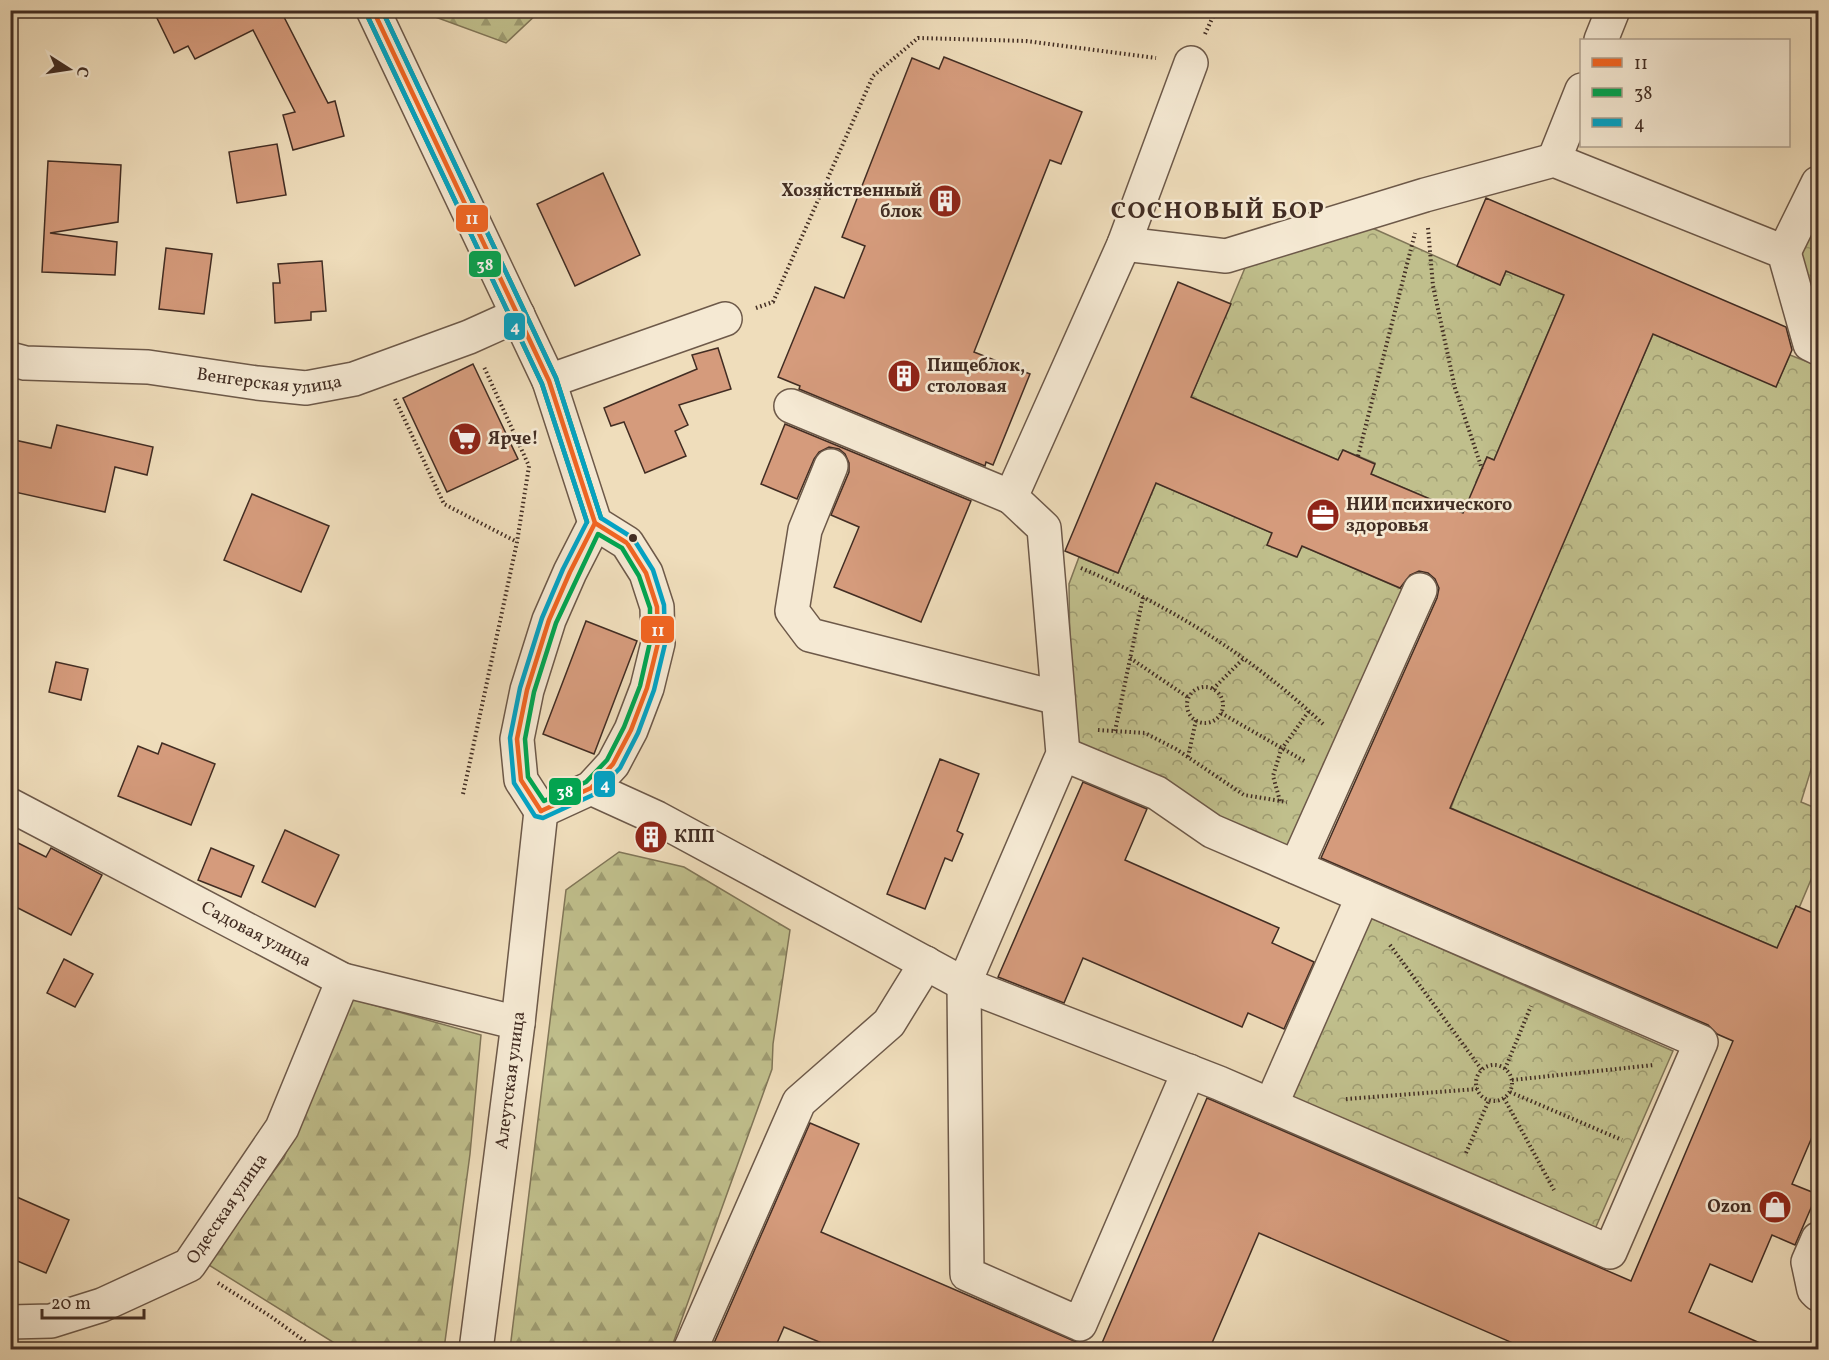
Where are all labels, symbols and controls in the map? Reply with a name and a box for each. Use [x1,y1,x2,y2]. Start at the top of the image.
north arrow [39,39,99,99]
legend [1580,39,1790,147]
text: 11 [1634,52,1648,77]
text: С [70,64,94,79]
text: 38 [1634,82,1652,107]
text: 4 [1634,112,1645,137]
place label: Хозяйственный блок [781,179,922,225]
building icon: Хозяйственный блок [927,183,963,219]
district label: СОСНОВЫЙ БОР [1111,195,1325,229]
line badge: 11 [455,204,489,233]
text: 11 [466,209,478,231]
line badge: 38 [468,250,502,278]
text: 38 [477,255,493,277]
line badge: 4 [503,312,526,341]
text: 4 [510,317,520,339]
place label: Пищеблок, столовая [927,354,1025,400]
building icon: Пищеблок, столовая [886,358,922,394]
street label: Венгерская улица [195,362,344,401]
supermarket icon: Ярче! [447,421,483,457]
place label: Ярче! [488,427,539,452]
place label: НИИ психического здоровья [1346,493,1512,539]
office icon: НИИ психического здоровья [1305,497,1341,533]
unlabelled marker [627,532,639,544]
line badge: 11 [640,615,675,644]
text: 11 [652,621,664,643]
line badge: 4 [593,770,616,798]
text: 4 [600,775,610,797]
line badge: 38 [548,777,582,806]
text: 38 [557,782,573,804]
building icon: КПП [633,819,669,855]
place label: КПП [674,825,715,850]
street label: Садовая улица [197,895,316,974]
street label: Алеутская улица [489,1010,532,1151]
street label: Одесская улица [180,1148,274,1269]
shop icon: Ozon [1757,1189,1793,1225]
place label: Ozon [1707,1195,1752,1220]
scale bar [42,1282,144,1320]
text: 20 m [51,1292,91,1317]

